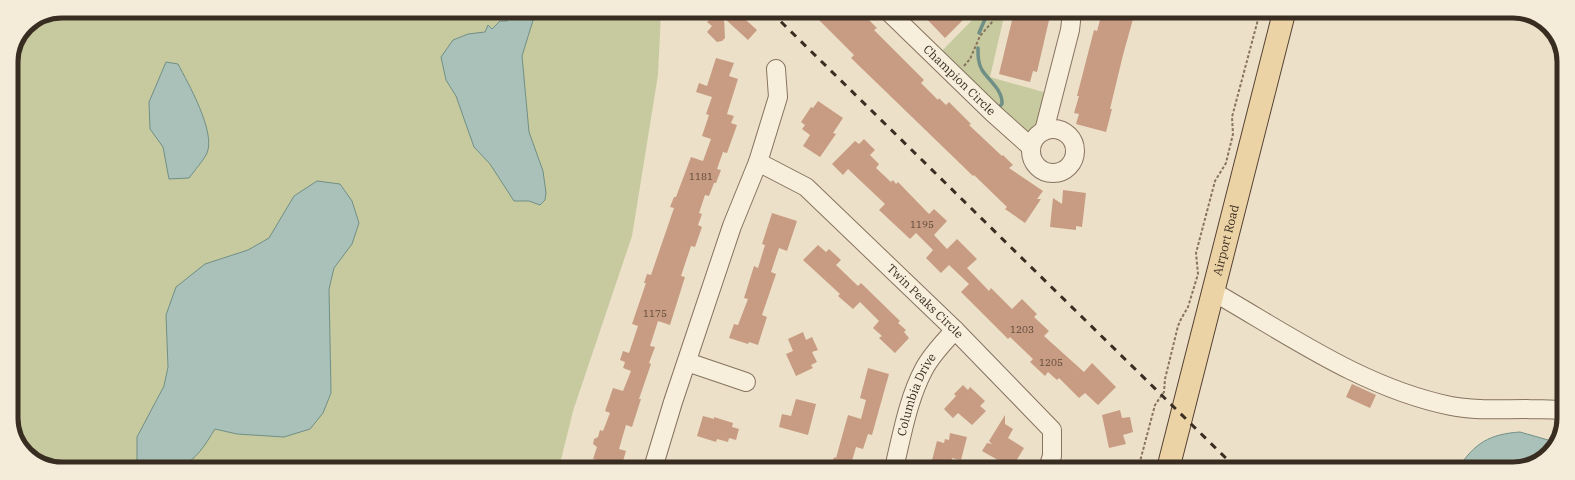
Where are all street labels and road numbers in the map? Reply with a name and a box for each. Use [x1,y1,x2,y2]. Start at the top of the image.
street label: Champion Circle [920,41,999,118]
street label: Airport Road [1209,203,1242,277]
street label: Twin Peaks Circle [884,261,967,341]
street label: Columbia Drive [894,350,939,437]

